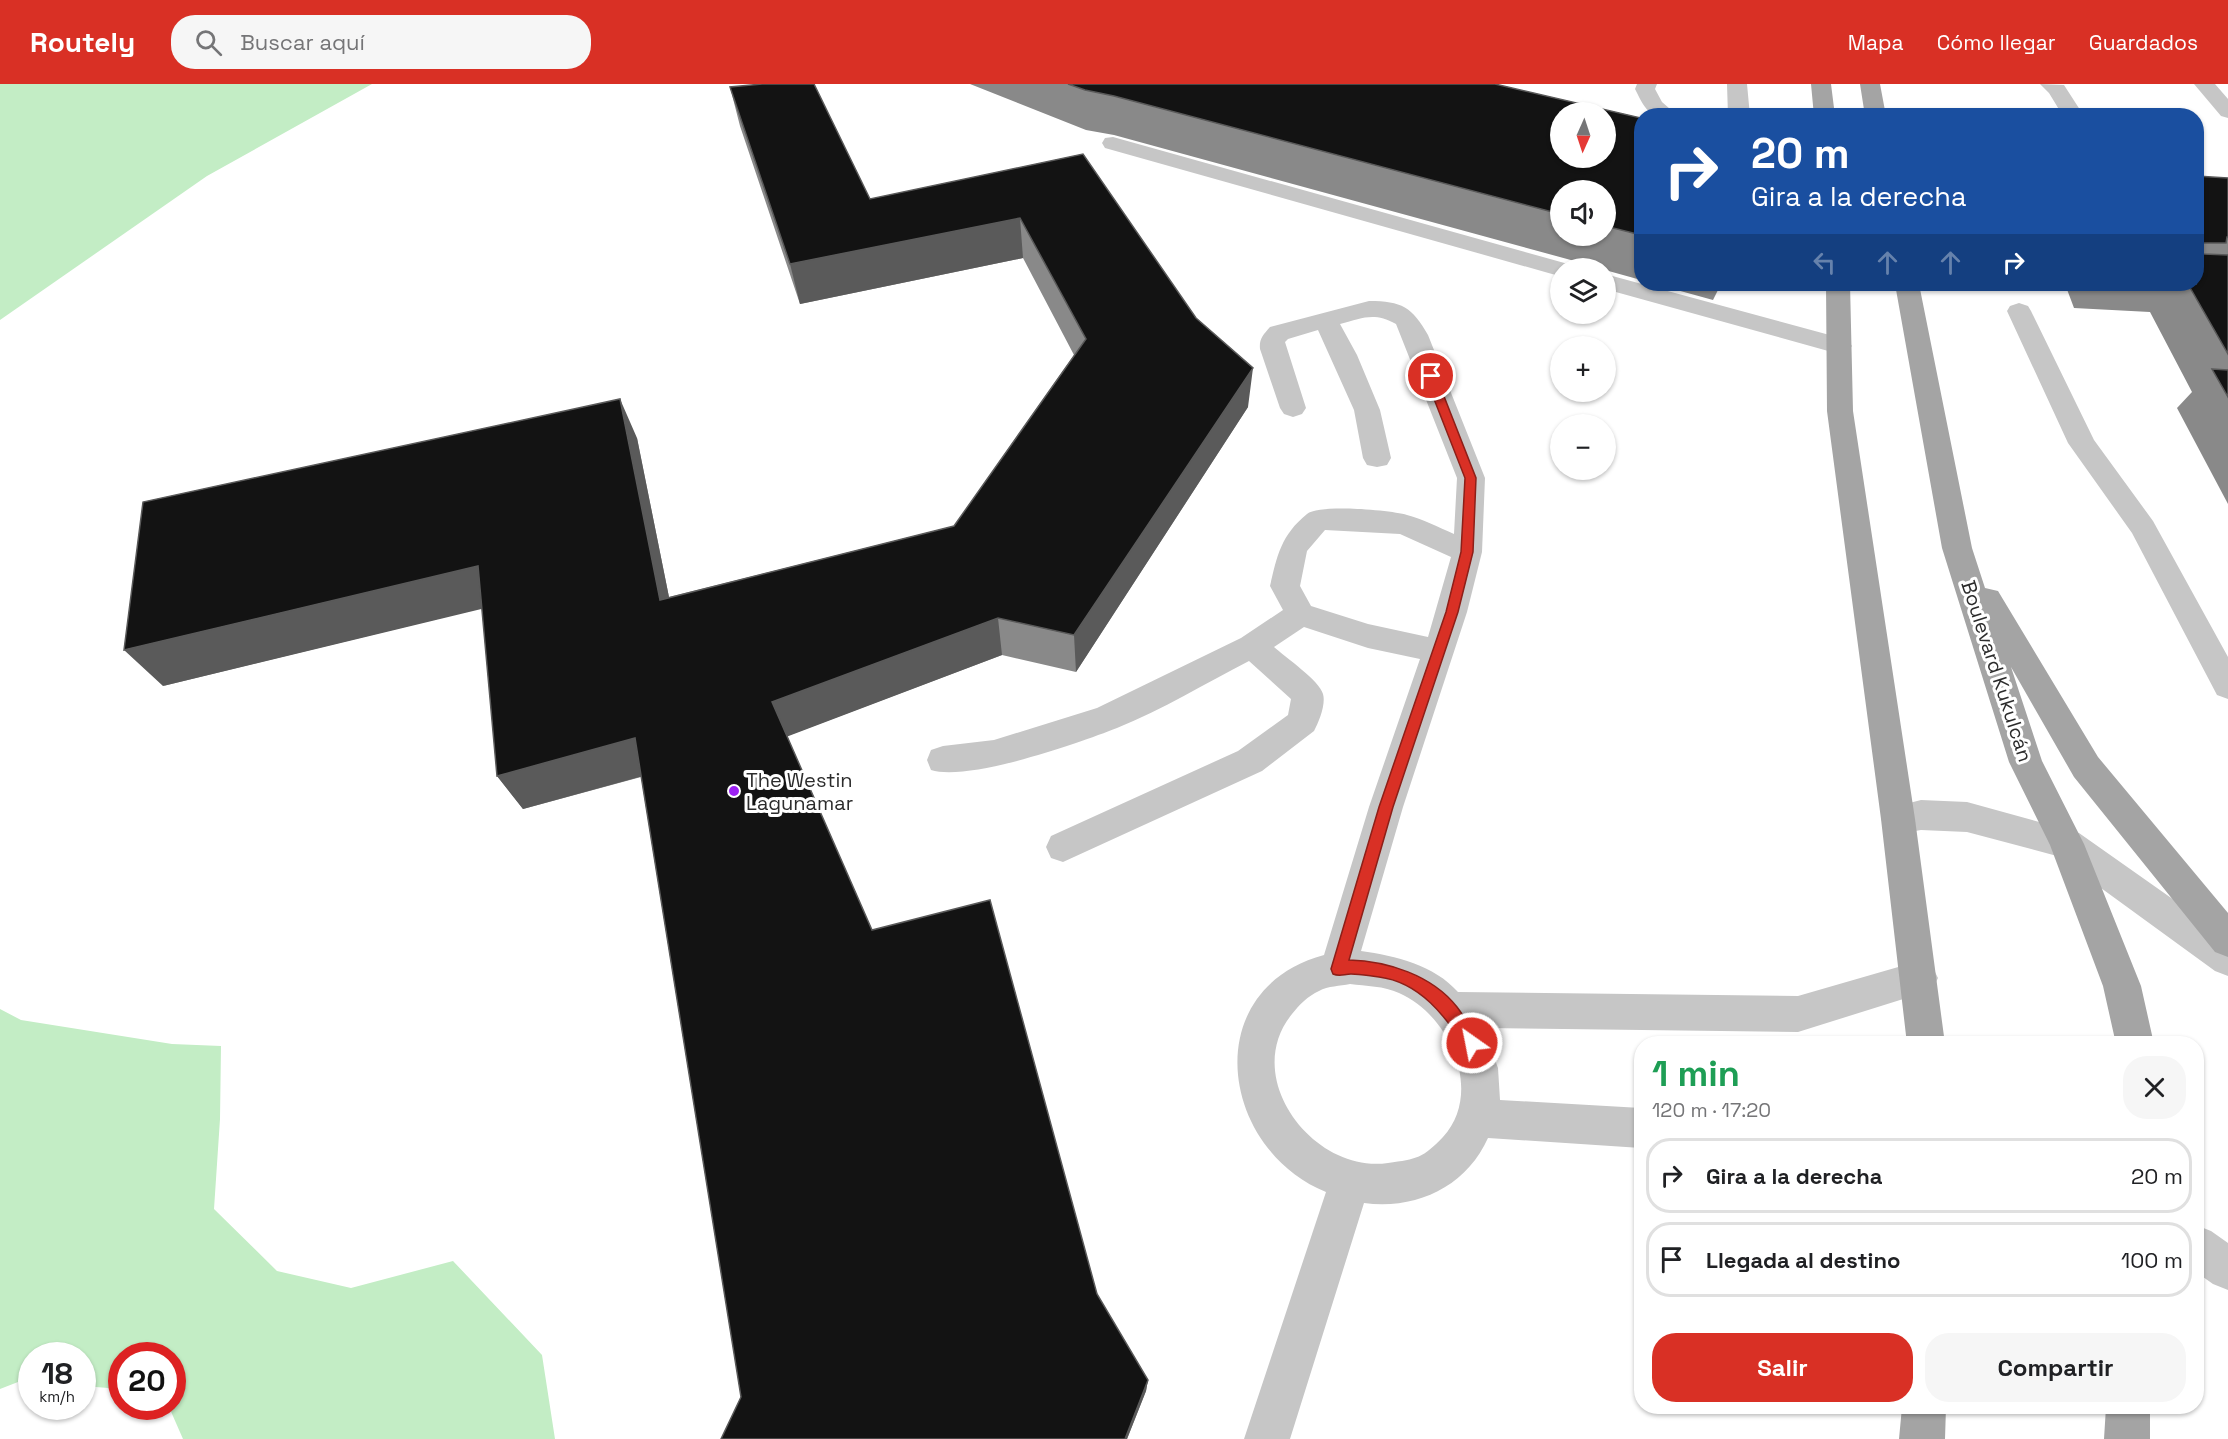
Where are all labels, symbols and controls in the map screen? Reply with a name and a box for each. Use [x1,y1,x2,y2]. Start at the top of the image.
search box [171,15,591,69]
text: Routely [30,24,135,60]
icon: search [192,26,225,59]
text: Buscar aquí [240,28,365,56]
text: Mapa [1848,29,1904,56]
text: Cómo llegar [1937,29,2056,56]
text: Guardados [2089,29,2198,56]
north arrow [1550,102,1616,168]
map controls [1550,102,1616,480]
text: 20 m [1751,127,1850,180]
icon: right [1652,132,1730,210]
text: Gira a la derecha [1751,179,1966,214]
button: sound [1550,180,1616,246]
icon: left [1808,246,1841,279]
icon: ahead [1871,246,1904,279]
icon: ahead [1934,246,1967,279]
icon: right [1997,246,2030,279]
button: layers [1550,258,1616,324]
button: + [1550,336,1616,402]
pin [1405,350,1456,401]
icon: arrive [1414,359,1447,392]
button: − [1550,414,1616,480]
street label: Boulevard Kukulcán [1955,577,2039,765]
place label: The Westin Lagunamar [746,767,853,816]
marker: The Westin Lagunamar [727,784,741,798]
position arrow [1440,1011,1504,1075]
text: 1 min [1652,1051,1740,1097]
button: close [2123,1056,2186,1119]
text: 120 m · 17:20 [1652,1097,1771,1123]
icon: right [1655,1159,1688,1192]
text: Gira a la derecha [1706,1162,1883,1190]
text: 20 m [2131,1162,2183,1190]
icon: arrive [1655,1243,1688,1276]
text: Llegada al destino [1706,1246,1900,1274]
text: 100 m [2121,1246,2183,1274]
button: Salir [1652,1333,1913,1402]
button: Compartir [1925,1333,2186,1402]
speed limit sign: 20 [108,1342,186,1420]
text: 18 [41,1354,73,1393]
text: km/h [39,1387,75,1406]

